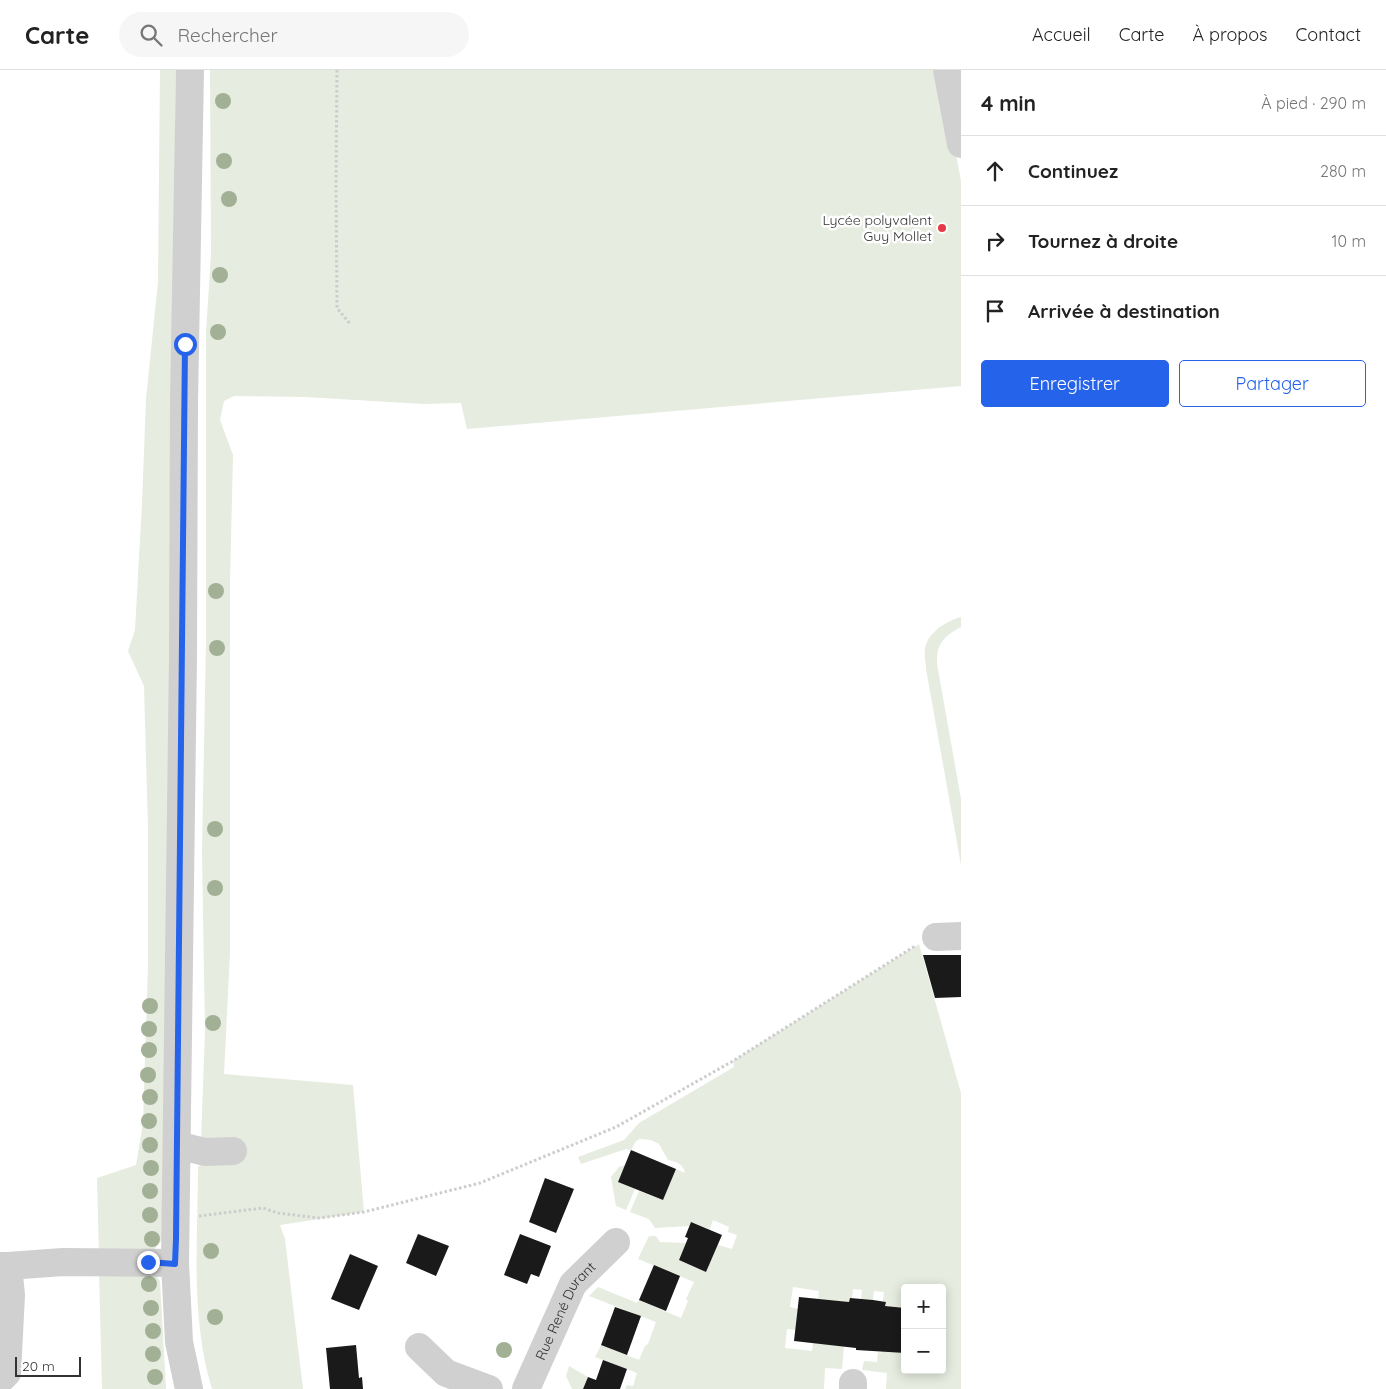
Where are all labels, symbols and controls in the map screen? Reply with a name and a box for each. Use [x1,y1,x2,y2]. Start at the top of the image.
search box [119,12,469,57]
text: Carte [25,20,89,50]
icon: search [137,21,165,49]
text: Rechercher [177,23,278,47]
text: Accueil [1032,23,1091,46]
text: Carte [1119,23,1164,46]
text: À propos [1192,23,1268,46]
text: Contact [1296,23,1361,46]
text: 4 min [981,90,1036,116]
text: À pied · 290 m [1261,93,1366,113]
icon: ahead [981,157,1009,185]
text: Continuez [1028,159,1118,183]
text: 280 m [1320,161,1366,181]
place label: Lycée polyvalent Guy Mollet [822,211,932,245]
marker: Lycée polyvalent Guy Mollet [936,222,948,234]
icon: right [981,227,1009,255]
text: Tournez à droite [1028,229,1178,253]
text: 10 m [1332,231,1366,251]
icon: arrive [981,297,1009,325]
text: Arrivée à destination [1028,299,1220,323]
route start [174,333,197,356]
button: Enregistrer [981,360,1169,407]
button: Partager [1179,360,1366,407]
route end [137,1251,160,1274]
street label: Rue René Durant [531,1258,600,1363]
map controls [901,1284,946,1374]
button: + [901,1284,946,1329]
button: − [901,1329,946,1374]
scale bar [15,1354,81,1377]
text: 20 m [22,1357,55,1375]

